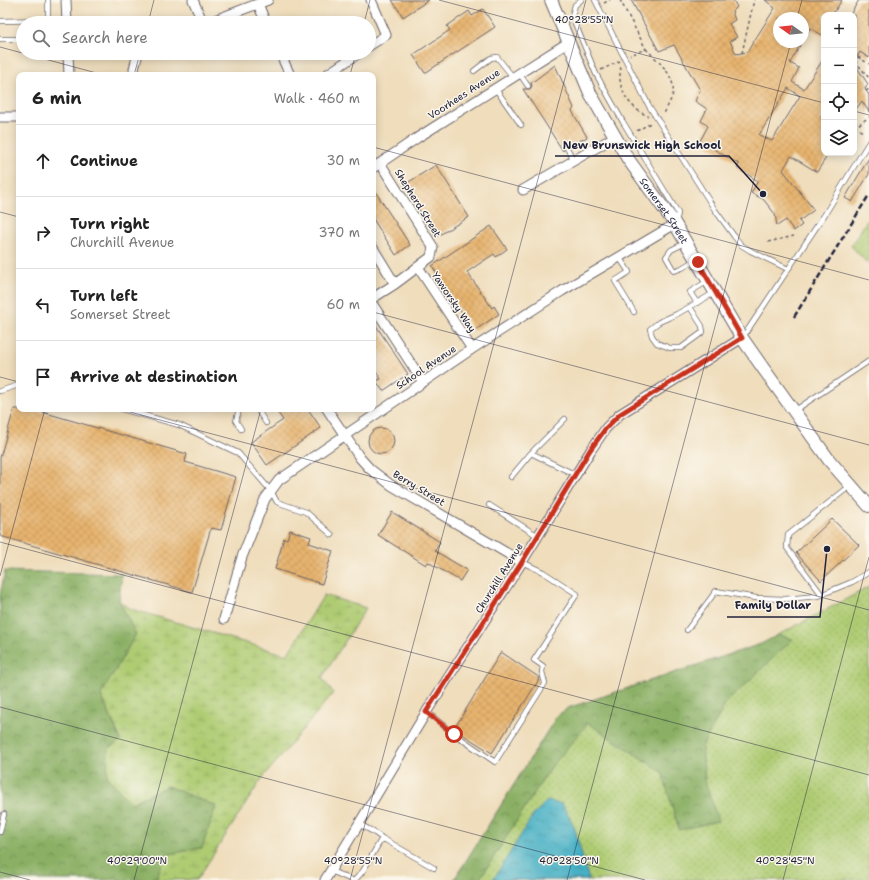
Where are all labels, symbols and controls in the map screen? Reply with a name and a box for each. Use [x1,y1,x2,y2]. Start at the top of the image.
north arrow [773,12,809,48]
map controls [821,12,857,156]
button: + [821,12,857,48]
text: 40°28'55"N [555,13,613,26]
search box [16,16,376,60]
icon: search [30,27,52,49]
text: Search here [62,28,148,48]
button: − [821,48,857,84]
street label: Voorhees Avenue [426,66,503,122]
button: locate [821,84,857,120]
text: 6 min [32,87,82,109]
text: Walk · 460 m [274,90,360,107]
button: layers [821,120,857,156]
callout: New Brunswick High School [555,133,729,156]
text: New Brunswick High School [563,138,721,153]
icon: ahead [32,150,54,172]
text: Continue [70,151,138,171]
text: 30 m [326,152,360,169]
street label: Shepherd Street [392,167,444,239]
street label: Somerset Street [637,175,691,246]
text: Turn right [70,214,150,234]
icon: right [32,222,54,244]
text: 370 m [318,224,360,241]
text: Churchill Avenue [70,234,174,251]
route end [689,253,707,271]
street label: Yaworsky Way [429,269,479,335]
text: Turn left [70,286,138,306]
icon: left [32,294,54,316]
text: 60 m [327,296,360,313]
text: Somerset Street [70,306,171,323]
street label: School Avenue [393,342,459,392]
icon: arrive [32,366,54,388]
text: Arrive at destination [70,367,238,387]
street label: Berry Street [390,467,448,509]
street label: Churchill Avenue [472,540,526,616]
callout: Family Dollar [727,594,820,617]
text: Family Dollar [735,598,811,613]
route start [445,725,463,743]
text: 40°29'00"N [107,854,167,867]
text: 40°28'55"N [324,854,382,867]
text: 40°28'50"N [539,854,599,867]
text: 40°28'45"N [755,854,815,867]

